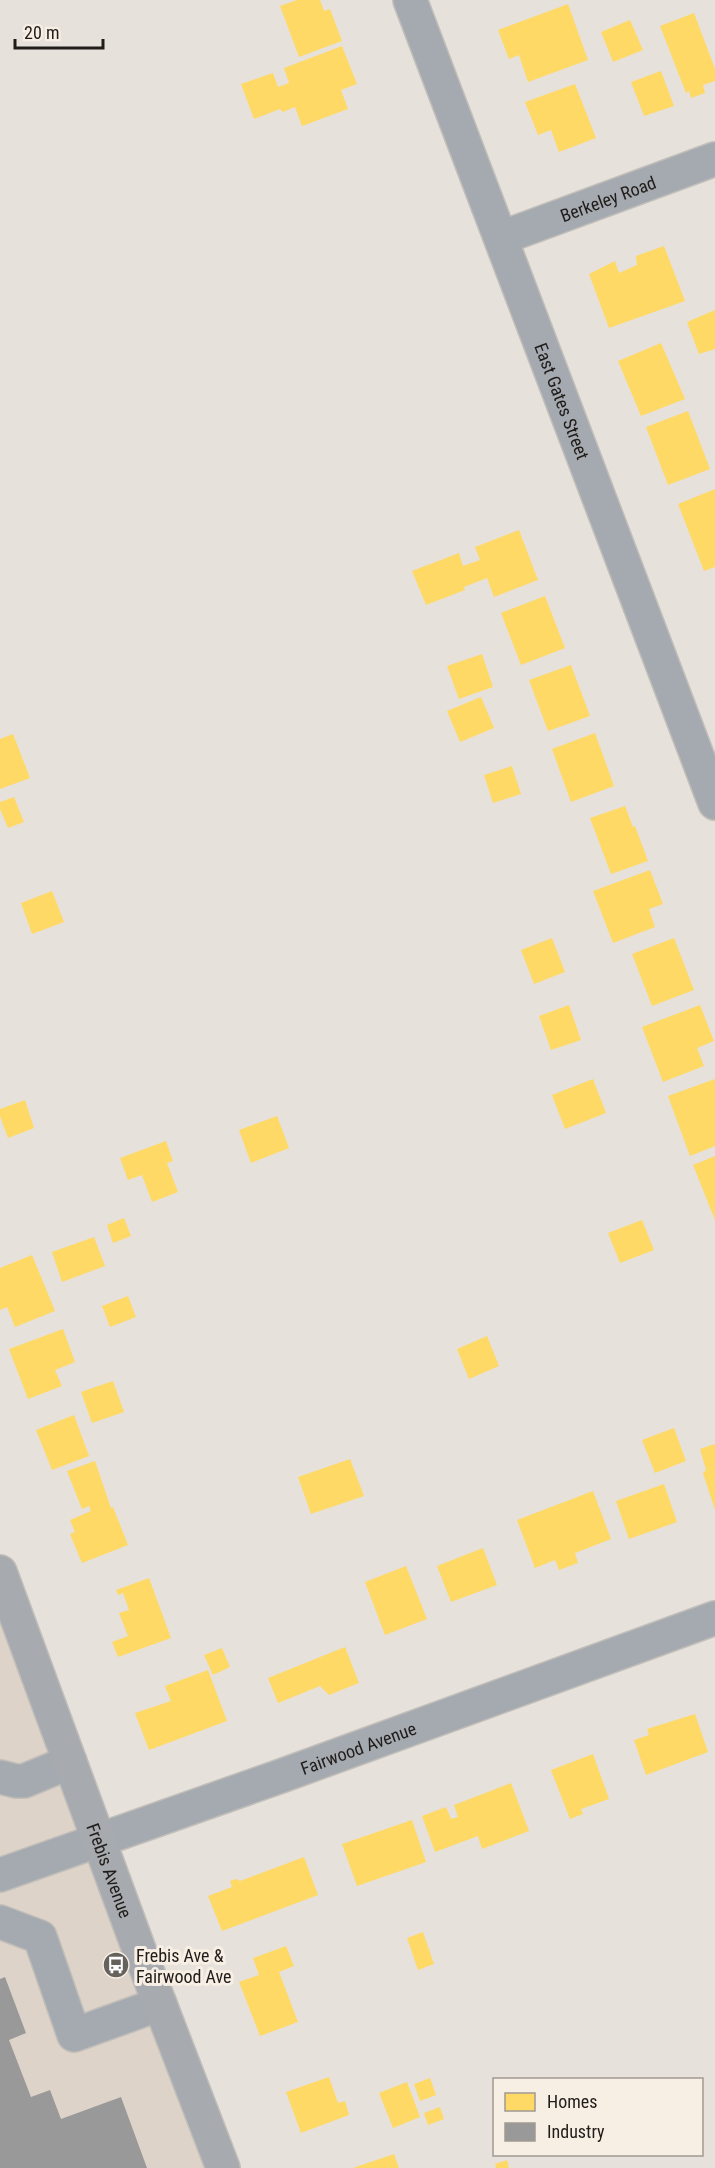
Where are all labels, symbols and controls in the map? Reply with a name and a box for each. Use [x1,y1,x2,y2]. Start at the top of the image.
scale bar [15,12,104,50]
text: 20 m [24,22,59,43]
street label: Berkeley Road [557,171,659,226]
street label: East Gates Street [531,340,594,462]
street label: Fairwood Avenue [297,1717,419,1779]
street label: Frebis Avenue [83,1820,137,1921]
place label: Frebis Ave & Fairwood Ave [136,1945,232,1987]
bus stop icon: Frebis Ave & Fairwood Ave [101,1950,131,1980]
legend [493,2078,703,2156]
text: Homes [547,2091,597,2112]
text: Industry [547,2121,605,2142]

